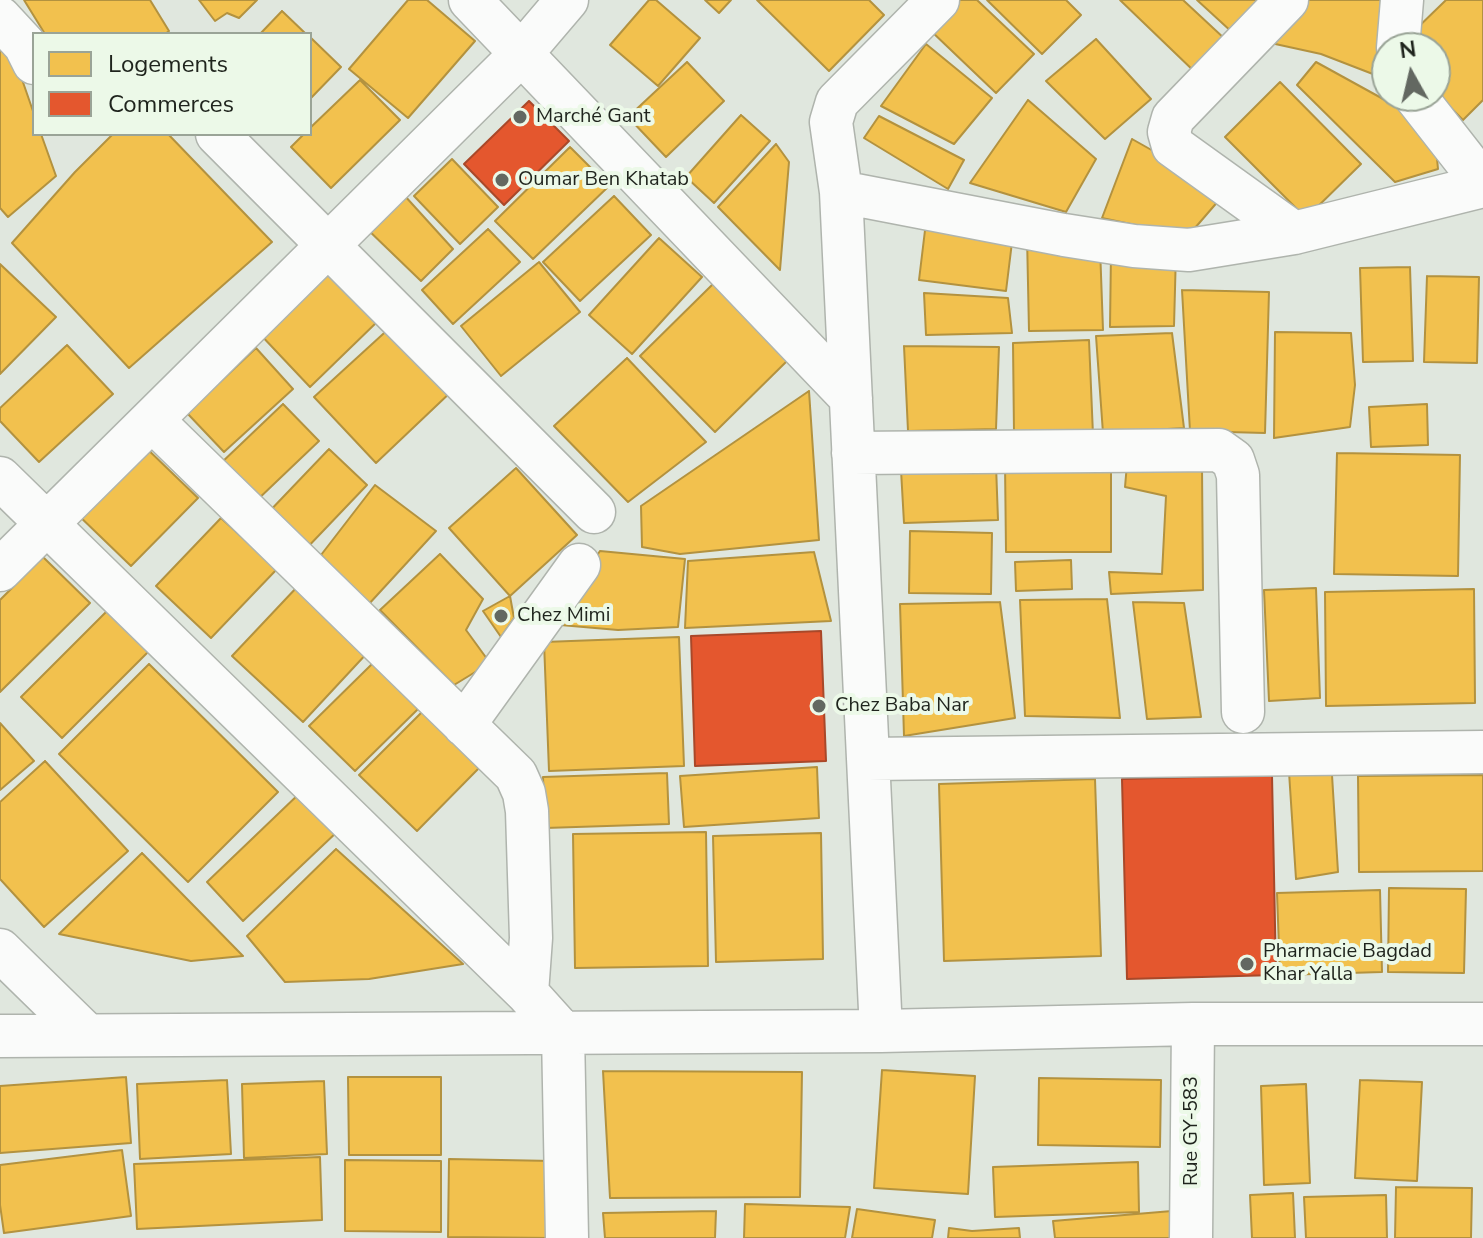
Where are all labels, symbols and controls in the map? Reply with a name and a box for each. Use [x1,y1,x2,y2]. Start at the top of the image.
legend [32,32,312,136]
north arrow [1371,32,1451,112]
text: N [1398,34,1418,66]
text: Logements [108,48,228,80]
text: Commerces [108,88,234,120]
place label: Marché Gant [536,105,651,129]
marker: Marché Gant [511,108,529,126]
place label: Oumar Ben Khatab [518,168,689,192]
marker: Oumar Ben Khatab [493,171,511,189]
place label: Chez Mimi [517,604,610,628]
marker: Chez Mimi [492,607,510,625]
place label: Chez Baba Nar [835,694,969,718]
marker: Chez Baba Nar [810,697,828,715]
place label: Pharmacie Bagdad Khar Yalla [1263,940,1432,987]
marker: Pharmacie Bagdad Khar Yalla [1238,955,1256,973]
street label: Rue GY-583 [1180,1076,1204,1186]

